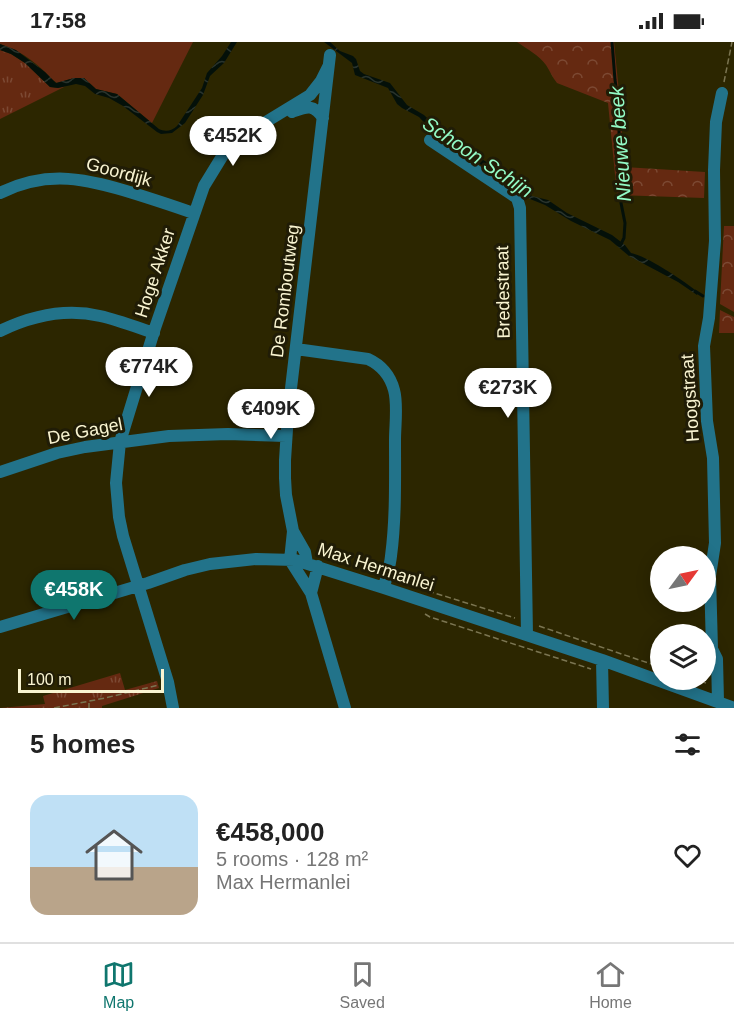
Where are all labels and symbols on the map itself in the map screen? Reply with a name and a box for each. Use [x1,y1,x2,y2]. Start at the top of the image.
water label: Nieuwe beek [605,85,635,202]
water label: Schoon Schijn [419,112,537,202]
pin: €452K [191,116,275,167]
street label: Goordijk [84,154,155,191]
street label: De Romboutweg [267,223,303,359]
street label: Hoge Akker [131,226,179,320]
street label: Bredestraat [492,245,514,339]
pin: €774K [107,347,191,398]
street label: Hoogstraat [677,353,703,443]
pin: €273K [466,368,550,419]
pin: €409K [229,389,313,440]
street label: De Gagel [46,414,124,448]
street label: Max Hermanlei [315,539,437,595]
north arrow [650,546,716,612]
pin: €458K [32,570,116,621]
scale bar [18,666,164,694]

